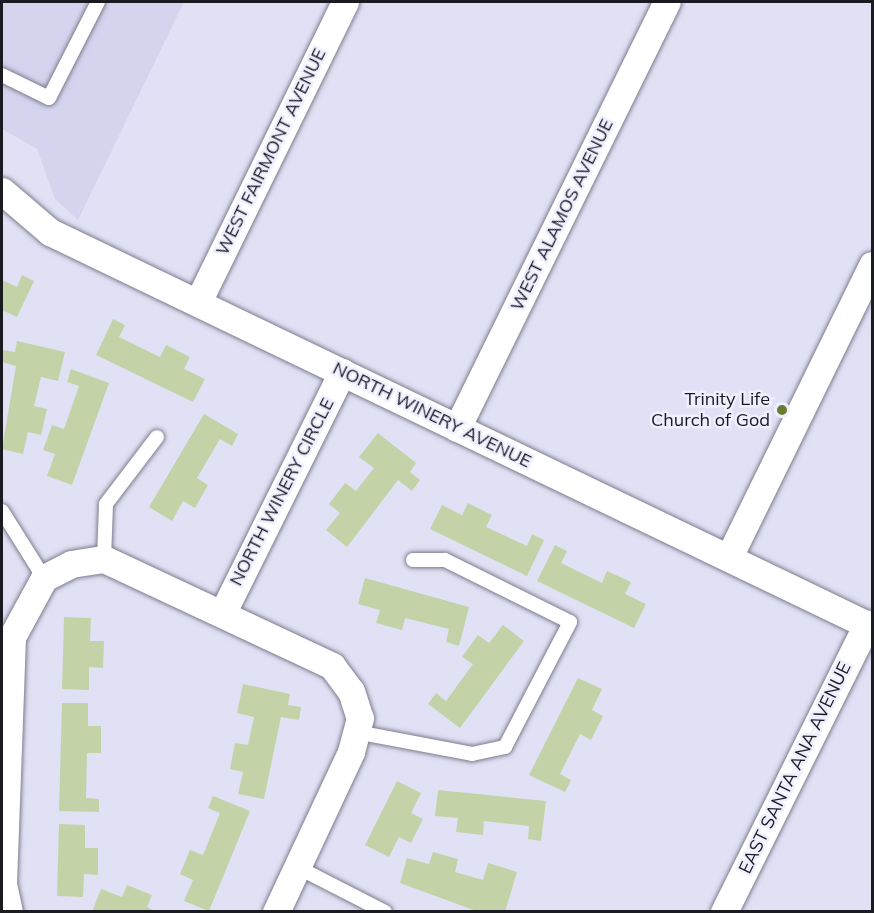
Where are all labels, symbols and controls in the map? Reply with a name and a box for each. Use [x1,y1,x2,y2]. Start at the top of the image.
street label: WEST FAIRMONT AVENUE [211,45,331,259]
street label: WEST ALAMOS AVENUE [506,116,618,314]
street label: NORTH WINERY AVENUE [329,358,535,472]
place label: Trinity Life Church of God [651,389,770,432]
street label: NORTH WINERY CIRCLE [225,395,339,589]
marker: Trinity Life Church of God [775,403,789,417]
street label: EAST SANTA ANA AVENUE [734,659,856,877]

